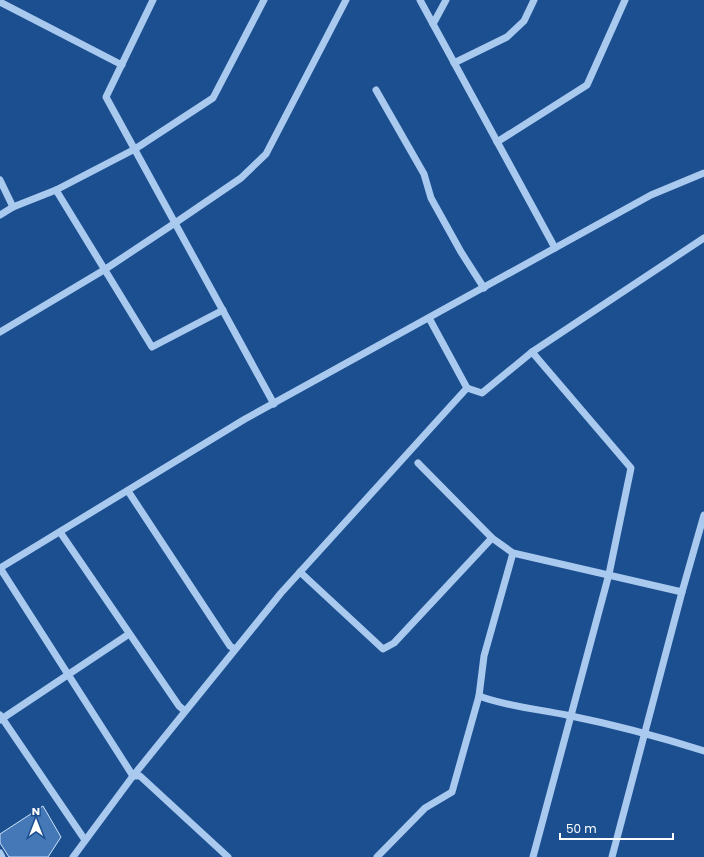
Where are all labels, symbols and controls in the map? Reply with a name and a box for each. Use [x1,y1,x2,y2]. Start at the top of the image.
north arrow [16,801,56,841]
text: N [32,803,40,819]
scale bar [560,815,673,841]
text: 50 m [566,820,597,837]

